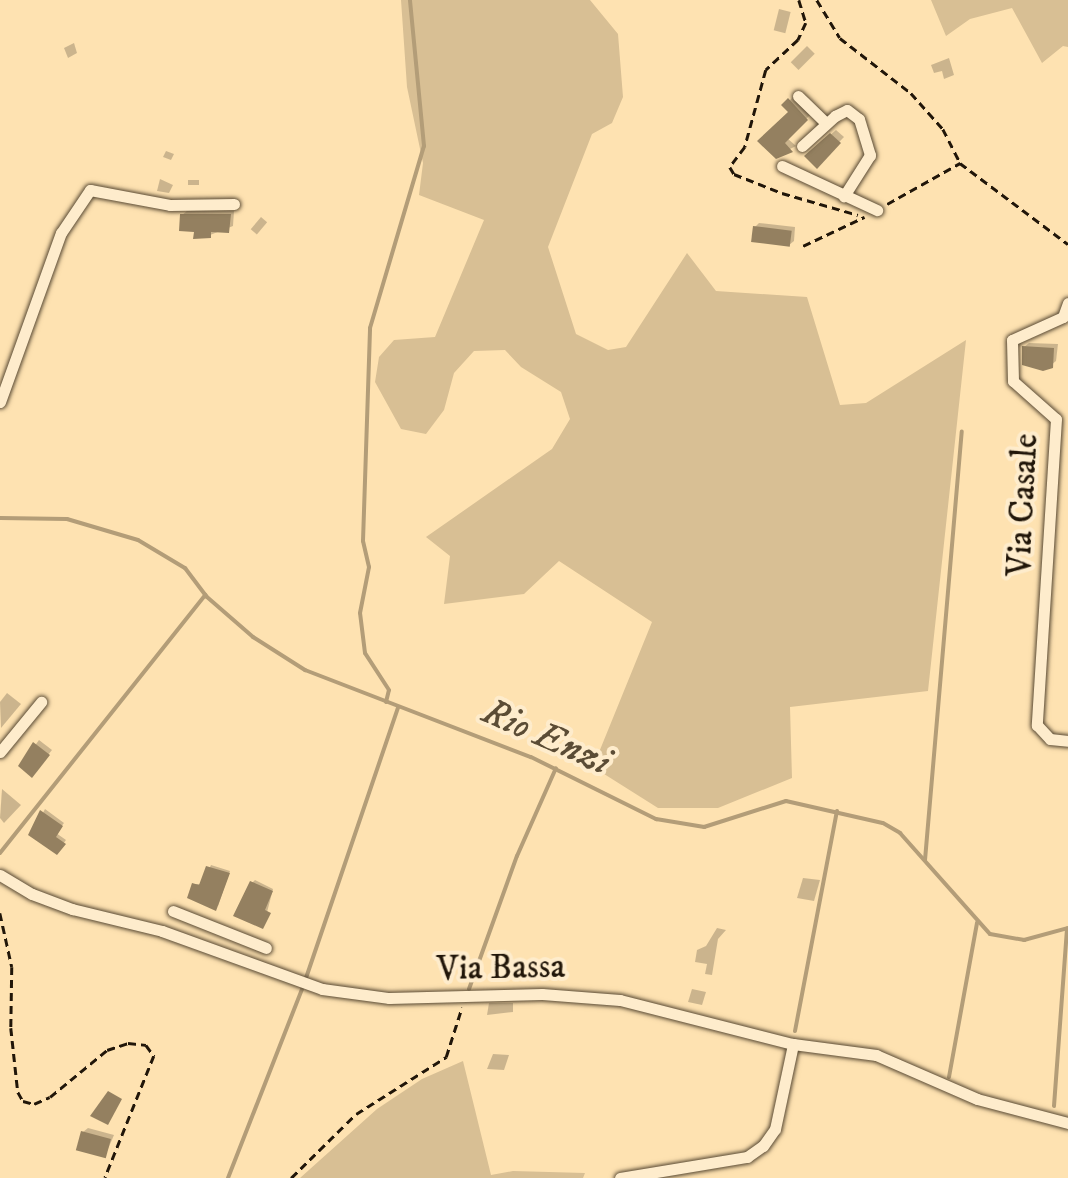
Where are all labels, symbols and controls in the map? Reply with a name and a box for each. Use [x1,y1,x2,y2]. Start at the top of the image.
street label: Via Casale [998,433,1048,577]
water label: Rio Enzi [475,690,617,786]
street label: Via Bassa [436,946,566,990]

